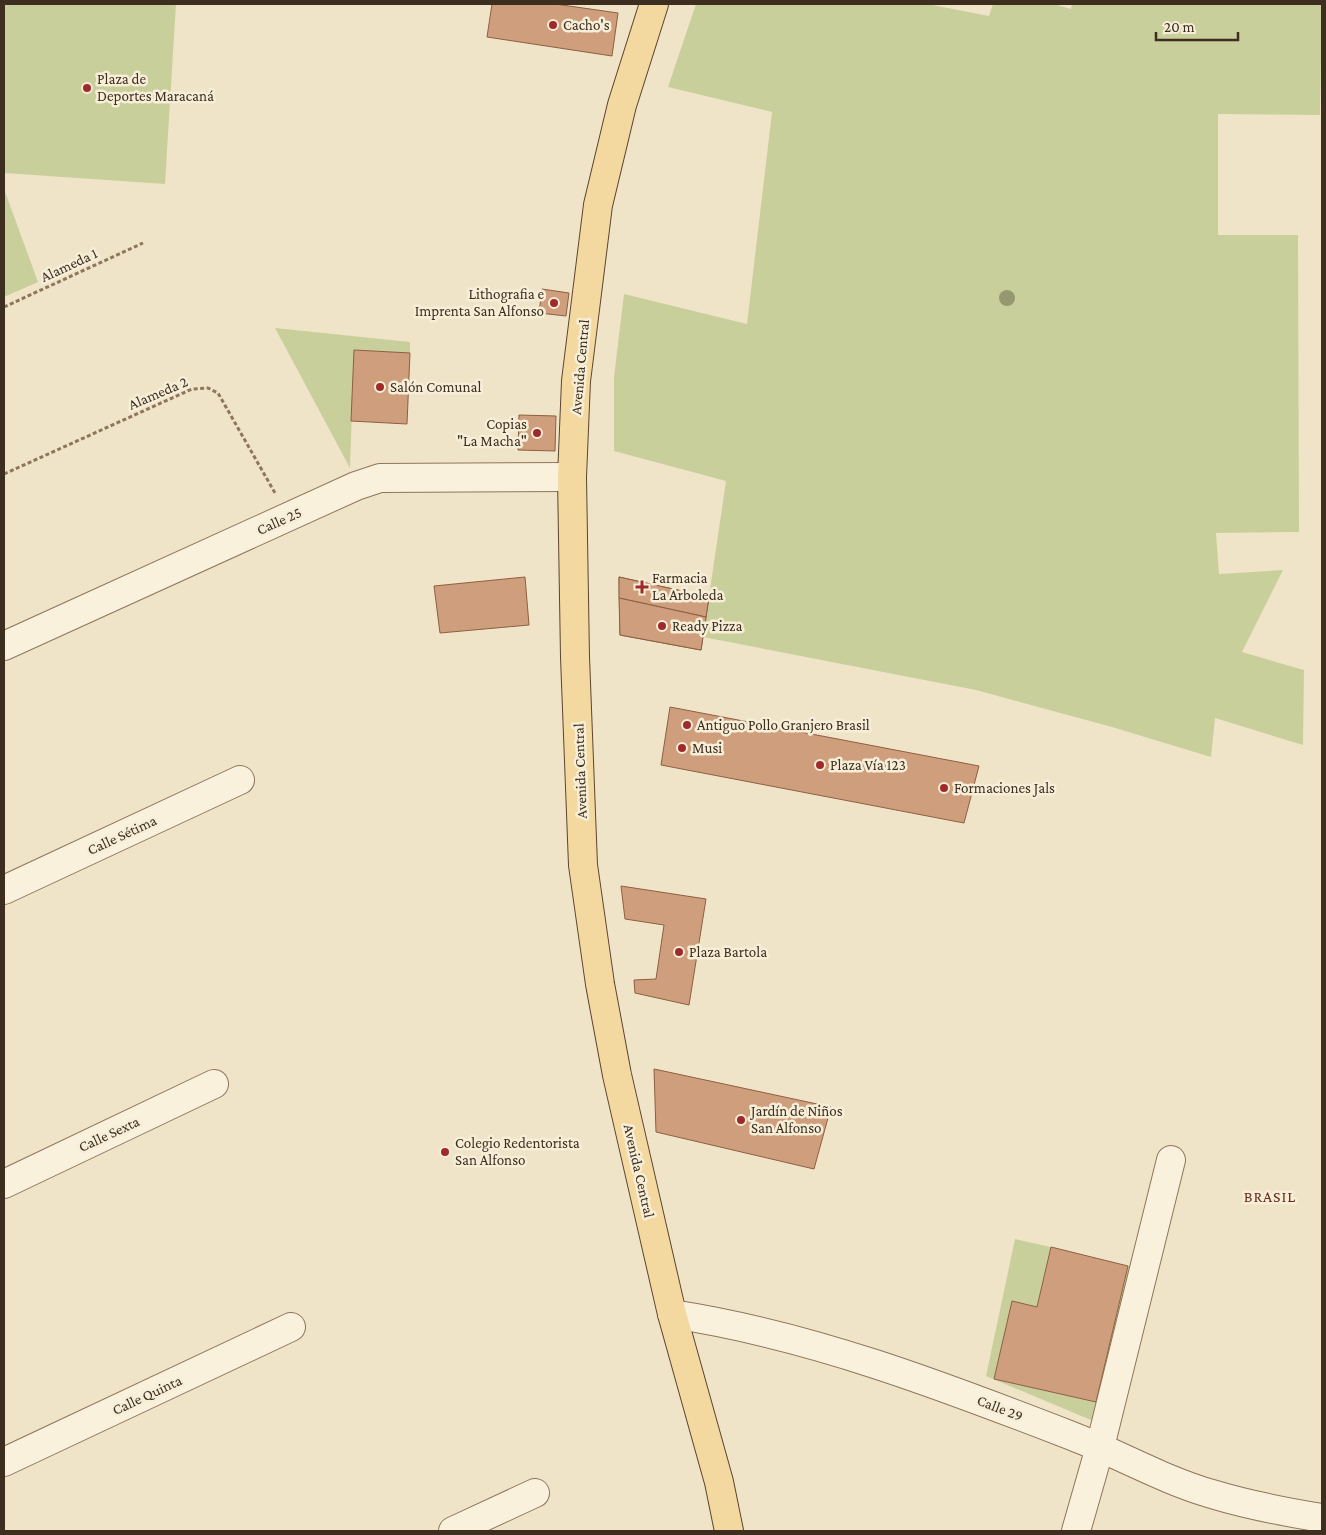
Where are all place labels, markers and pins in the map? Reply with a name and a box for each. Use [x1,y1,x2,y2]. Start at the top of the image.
place label: Cacho's [563,17,610,33]
marker: Cacho's [547,19,559,31]
place label: Plaza de Deportes Maracaná [97,71,214,105]
marker: Plaza de Deportes Maracaná [81,82,93,94]
place label: Lithografia e Imprenta San Alfonso [415,286,544,320]
marker: Lithografia e Imprenta San Alfonso [548,297,560,309]
place label: Salón Comunal [390,379,481,395]
marker: Salón Comunal [374,381,386,393]
place label: Copias "La Macha" [457,416,527,449]
marker: Copias "La Macha" [531,427,543,439]
place label: Farmacia La Arboleda [652,570,724,603]
marker: Farmacia La Arboleda [636,581,648,593]
place label: Ready Pizza [672,618,742,635]
marker: Ready Pizza [656,620,668,632]
place label: Antiguo Pollo Granjero Brasil [697,717,870,734]
marker: Antiguo Pollo Granjero Brasil [681,719,693,731]
place label: Musi [692,740,722,756]
marker: Musi [676,742,688,754]
place label: Plaza Vía 123 [830,757,906,773]
marker: Plaza Vía 123 [814,759,826,771]
place label: Formaciones Jals [954,780,1055,797]
marker: Formaciones Jals [938,782,950,794]
place label: Plaza Bartola [689,944,767,960]
marker: Plaza Bartola [673,946,685,958]
place label: Jardín de Niños San Alfonso [749,1103,843,1136]
marker: Jardín de Niños San Alfonso [735,1114,747,1126]
place label: Colegio Redentorista San Alfonso [455,1135,580,1168]
marker: Colegio Redentorista San Alfonso [439,1146,451,1158]

